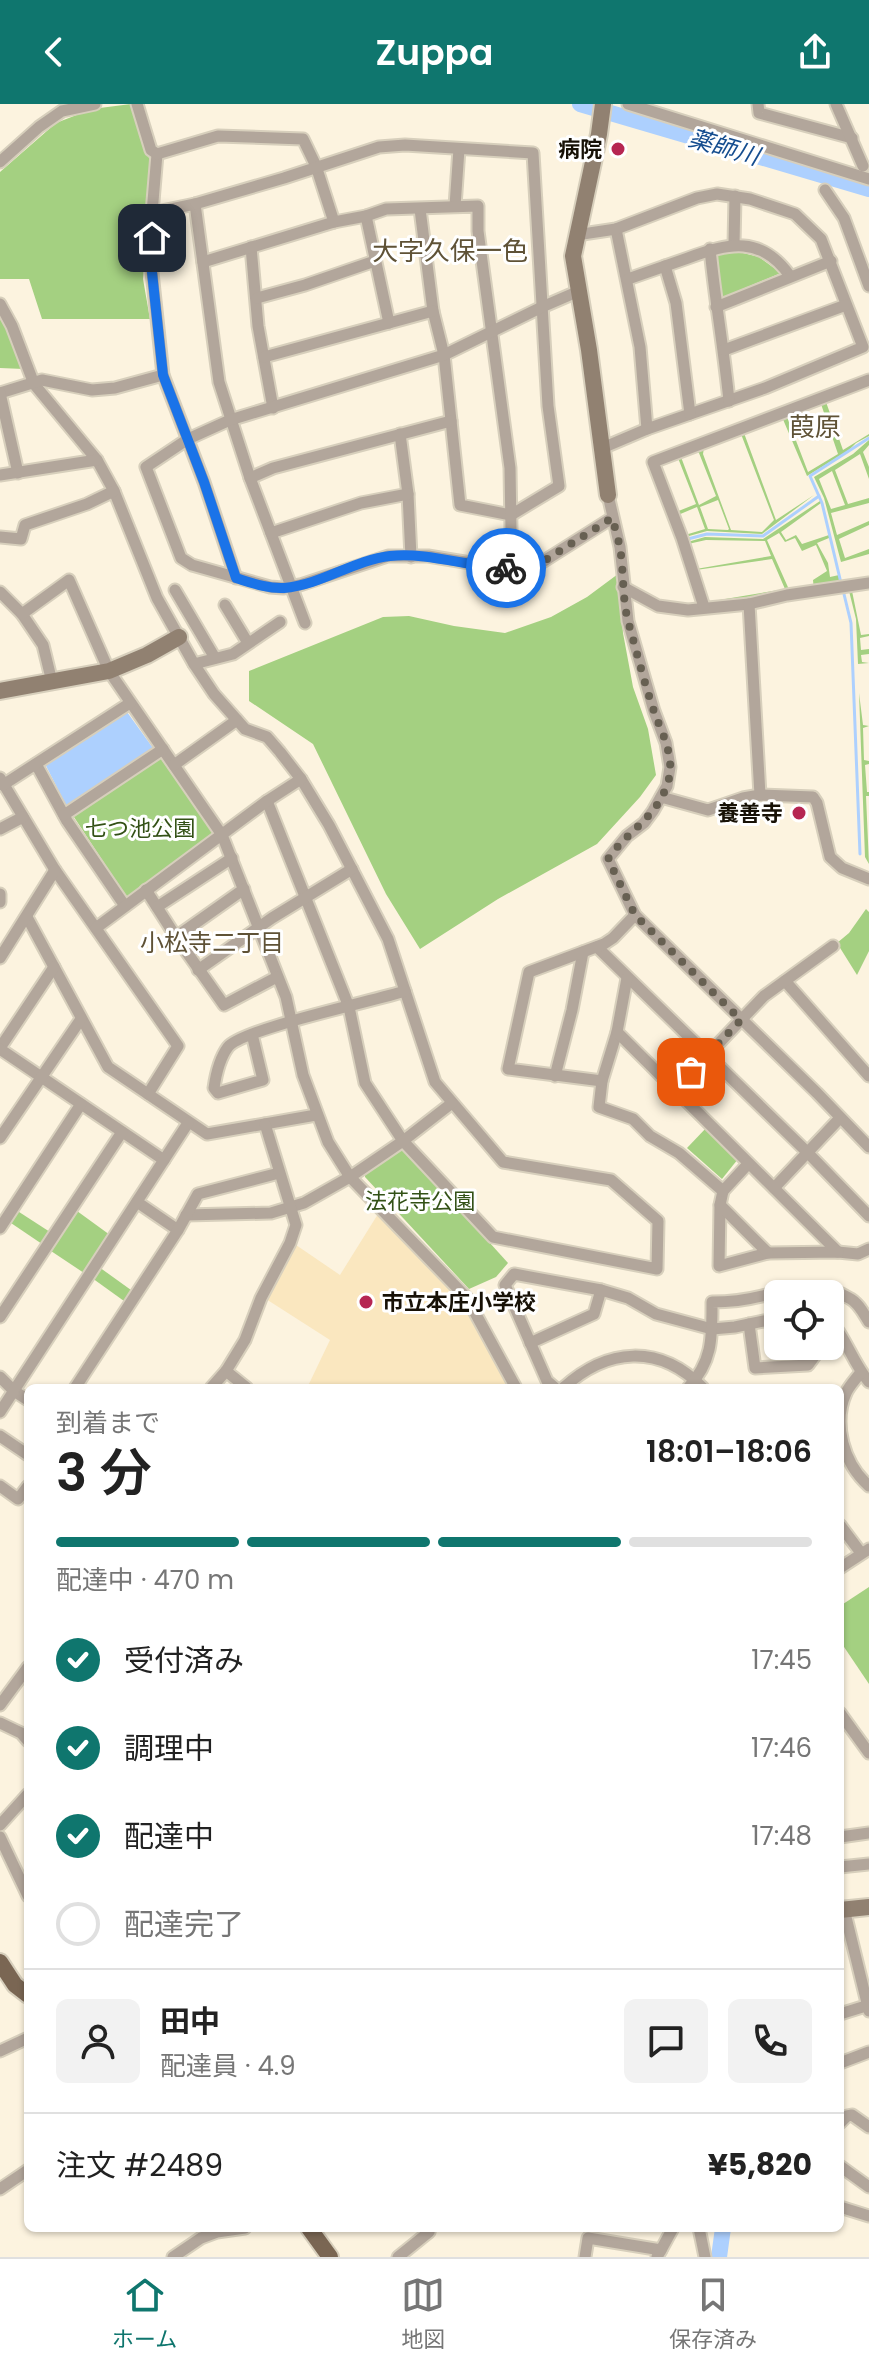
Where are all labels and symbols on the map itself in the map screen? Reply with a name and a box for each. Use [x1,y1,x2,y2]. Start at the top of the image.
water label: 薬師川 [685,121,766,174]
place label: 病院 [558,134,602,165]
marker: 病院 [609,140,627,158]
pin [118,204,186,272]
district label: 大字久保一色 [372,233,528,269]
district label: 葭原 [789,409,841,445]
courier [466,528,546,608]
place label: 養善寺 [717,798,783,829]
marker: 養善寺 [790,804,808,822]
park label: 七つ池公園 [85,813,195,844]
district label: 小松寺二丁目 [140,926,284,959]
pin [657,1038,725,1106]
park label: 法花寺公園 [365,1186,475,1217]
place label: 市立本庄小学校 [382,1287,536,1318]
marker: 市立本庄小学校 [357,1293,375,1311]

